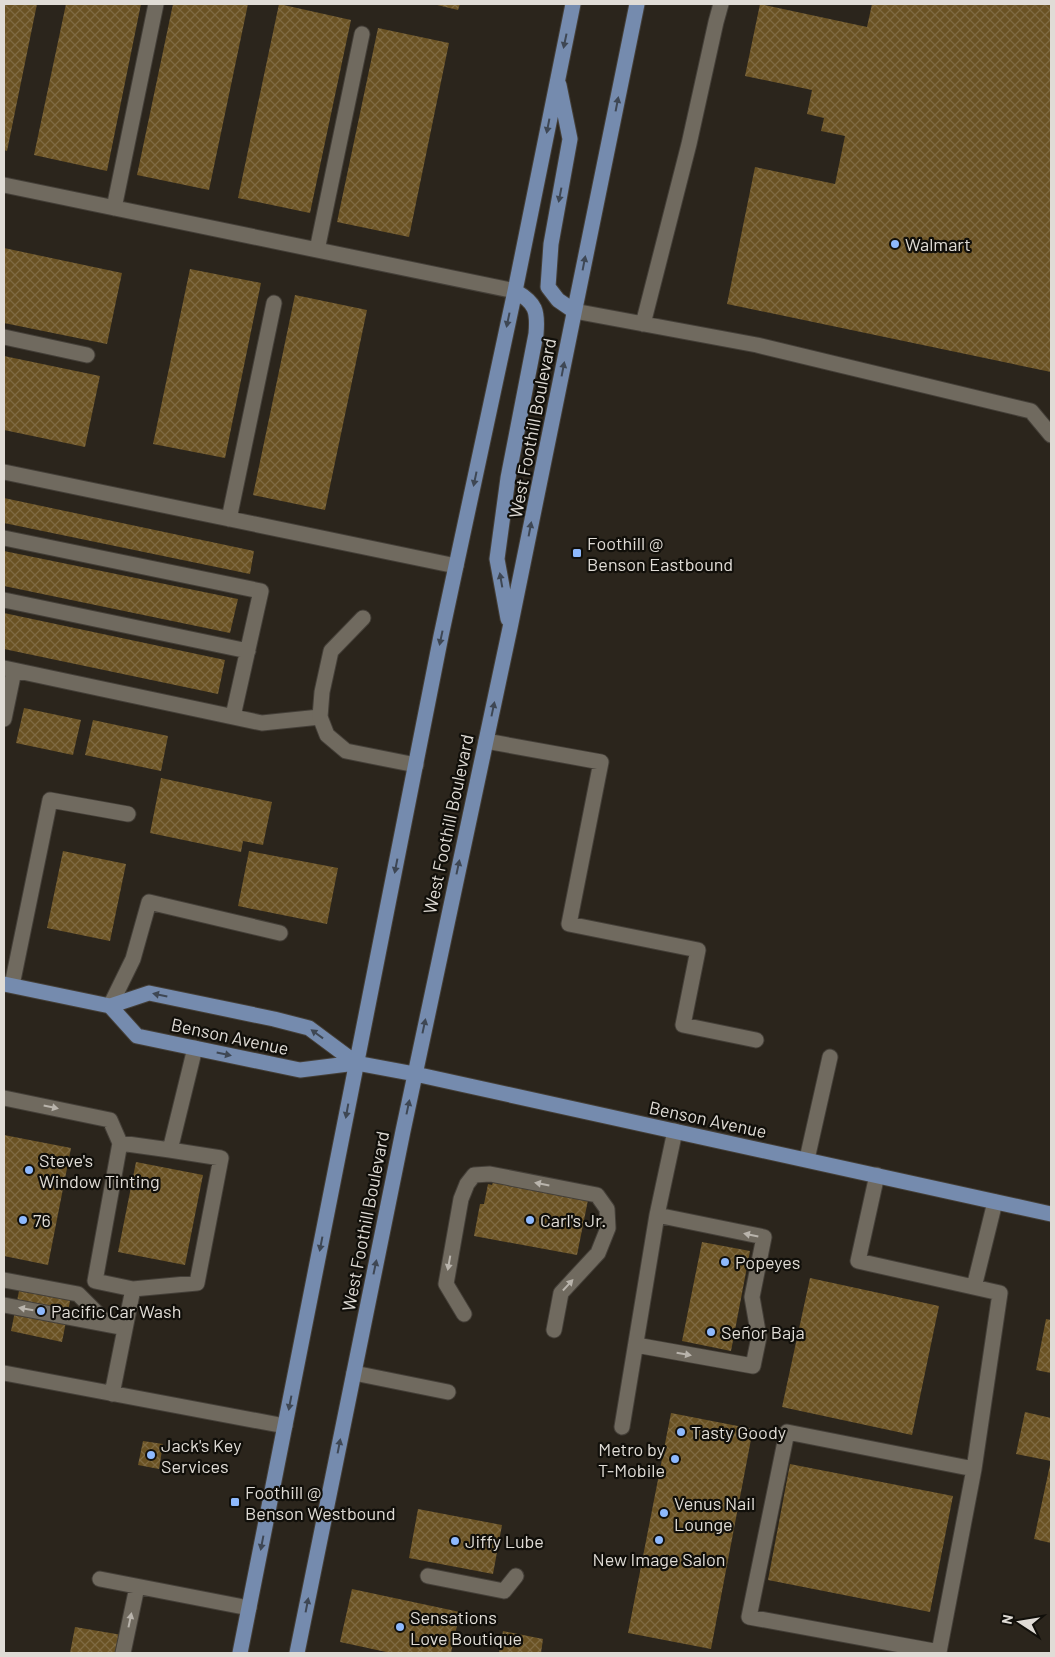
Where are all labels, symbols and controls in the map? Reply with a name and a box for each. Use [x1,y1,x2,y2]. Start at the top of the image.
one-way arrow [561,34,569,49]
one-way arrow [613,95,621,111]
one-way arrow [543,119,551,135]
one-way arrow [555,187,563,203]
place label: Walmart [905,233,971,255]
marker: Walmart [889,238,901,250]
one-way arrow [580,256,588,271]
one-way arrow [504,312,512,328]
street label: West Foothill Boulevard [504,336,560,520]
one-way arrow [559,361,567,377]
one-way arrow [471,471,479,486]
one-way arrow [527,520,535,536]
place label: Foothill @ Benson Eastbound [587,532,733,575]
marker: Foothill @ Benson Eastbound [571,547,583,559]
one-way arrow [497,571,505,587]
one-way arrow [437,630,445,645]
one-way arrow [489,700,497,716]
street label: West Foothill Boulevard [418,732,478,916]
one-way arrow [392,859,400,874]
one-way arrow [455,859,463,875]
one-way arrow [152,991,167,999]
street label: Benson Avenue [169,1013,291,1059]
one-way arrow [421,1018,429,1034]
one-way arrow [310,1029,324,1039]
one-way arrow [217,1051,233,1059]
street label: Benson Avenue [647,1096,769,1142]
one-way arrow [404,1099,412,1115]
one-way arrow [343,1103,351,1119]
one-way arrow [44,1104,60,1112]
street label: West Foothill Boulevard [337,1129,393,1313]
place label: Steve's Window Tinting [39,1149,160,1192]
marker: Steve's Window Tinting [23,1164,35,1176]
one-way arrow [534,1180,550,1188]
place label: 76 [33,1209,51,1231]
place label: Carl's Jr. [540,1209,606,1231]
marker: 76 [17,1214,29,1226]
marker: Carl's Jr. [524,1214,536,1226]
one-way arrow [742,1230,758,1238]
one-way arrow [316,1236,324,1252]
place label: Popeyes [735,1251,800,1273]
one-way arrow [445,1256,453,1272]
marker: Popeyes [719,1256,731,1268]
one-way arrow [372,1258,380,1274]
one-way arrow [562,1280,574,1292]
place label: Pacific Car Wash [51,1300,181,1322]
one-way arrow [17,1305,33,1313]
marker: Pacific Car Wash [35,1305,47,1317]
place label: Señor Baja [721,1321,805,1343]
marker: Señor Baja [705,1326,717,1338]
one-way arrow [676,1350,692,1358]
one-way arrow [285,1396,293,1412]
place label: Tasty Goody [691,1421,786,1443]
marker: Tasty Goody [675,1426,687,1438]
place label: Jack's Key Services [161,1434,242,1477]
one-way arrow [336,1438,344,1454]
place label: Metro by T-Mobile [598,1438,665,1481]
marker: Jack's Key Services [145,1449,157,1461]
marker: Metro by T-Mobile [669,1453,681,1465]
place label: Foothill @ Benson Westbound [245,1481,395,1524]
place label: Venus Nail Lounge [674,1492,755,1535]
marker: Foothill @ Benson Westbound [229,1496,241,1508]
marker: Venus Nail Lounge [658,1507,670,1519]
place label: Jiffy Lube [465,1530,544,1552]
marker: New Image Salon [653,1534,665,1546]
one-way arrow [258,1535,266,1550]
marker: Jiffy Lube [449,1535,461,1547]
place label: New Image Salon [592,1548,726,1570]
north arrow [995,1597,1045,1647]
one-way arrow [303,1598,311,1613]
place label: Sensations Love Boutique [410,1606,522,1649]
one-way arrow [127,1612,135,1628]
text: N [998,1613,1016,1626]
marker: Sensations Love Boutique [394,1621,406,1633]

